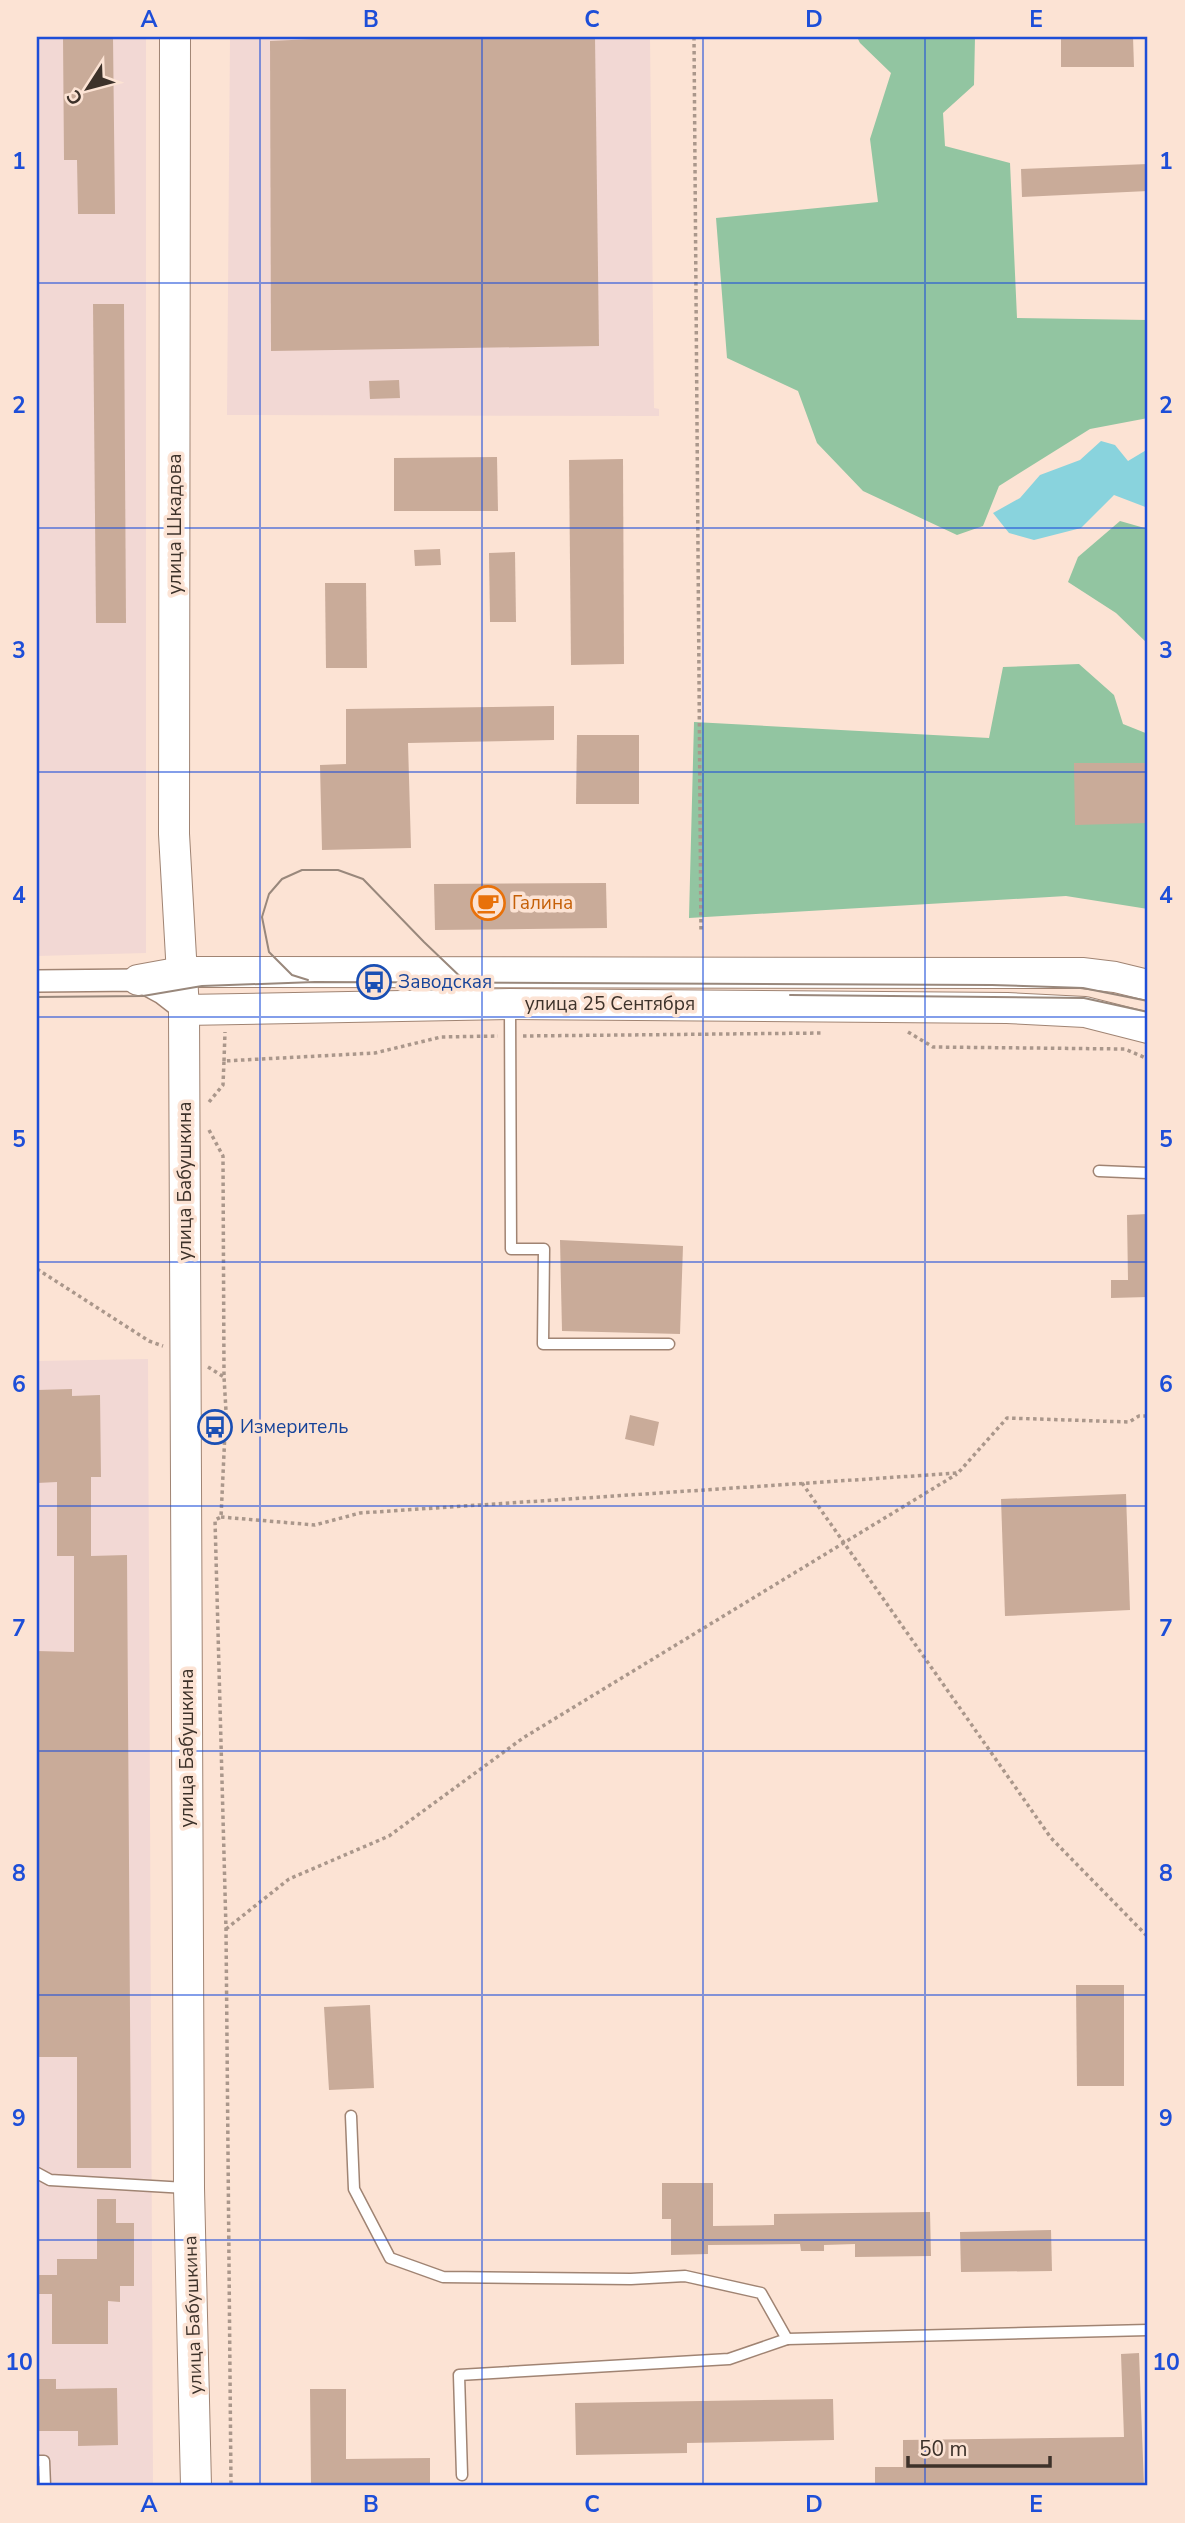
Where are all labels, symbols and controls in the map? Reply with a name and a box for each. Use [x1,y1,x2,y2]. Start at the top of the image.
text: A [140,4,158,35]
text: B [363,4,379,35]
text: C [584,4,600,35]
text: D [805,4,823,35]
text: E [1029,4,1043,35]
north arrow [52,52,122,122]
text: С [61,84,89,110]
text: 1 [12,146,26,177]
text: 1 [1159,146,1173,177]
text: 2 [12,390,26,421]
text: 2 [1159,390,1173,421]
street label: улица Шкадова [162,454,188,594]
text: 3 [12,635,26,666]
text: 3 [1159,635,1173,666]
text: 4 [12,880,26,911]
text: 4 [1159,880,1173,911]
cafe icon: Галина [469,884,507,922]
place label: Галина [512,890,573,916]
bus stop icon: Заводская [355,963,393,1001]
place label: Заводская [398,969,492,995]
street label: улица 25 Сентября [525,991,695,1017]
street label: улица Бабушкина [172,1102,198,1260]
text: 5 [12,1124,26,1155]
text: 5 [1159,1124,1173,1155]
text: 6 [12,1369,26,1400]
text: 6 [1159,1369,1173,1400]
bus stop icon: Измеритель [196,1408,234,1446]
place label: Измеритель [240,1414,349,1440]
text: 7 [12,1613,26,1644]
text: 7 [1159,1613,1173,1644]
street label: улица Бабушкина [174,1669,200,1827]
text: 8 [12,1858,26,1889]
text: 8 [1159,1858,1173,1889]
text: 9 [12,2103,26,2134]
text: 9 [1159,2103,1173,2134]
street label: улица Бабушкина [177,2235,209,2395]
text: 10 [5,2347,33,2378]
text: 10 [1152,2347,1180,2378]
scale bar [908,2425,1050,2469]
text: 50 m [919,2435,968,2463]
text: A [140,2489,158,2520]
text: B [363,2489,379,2520]
text: C [584,2489,600,2520]
text: D [805,2489,823,2520]
text: E [1029,2489,1043,2520]

